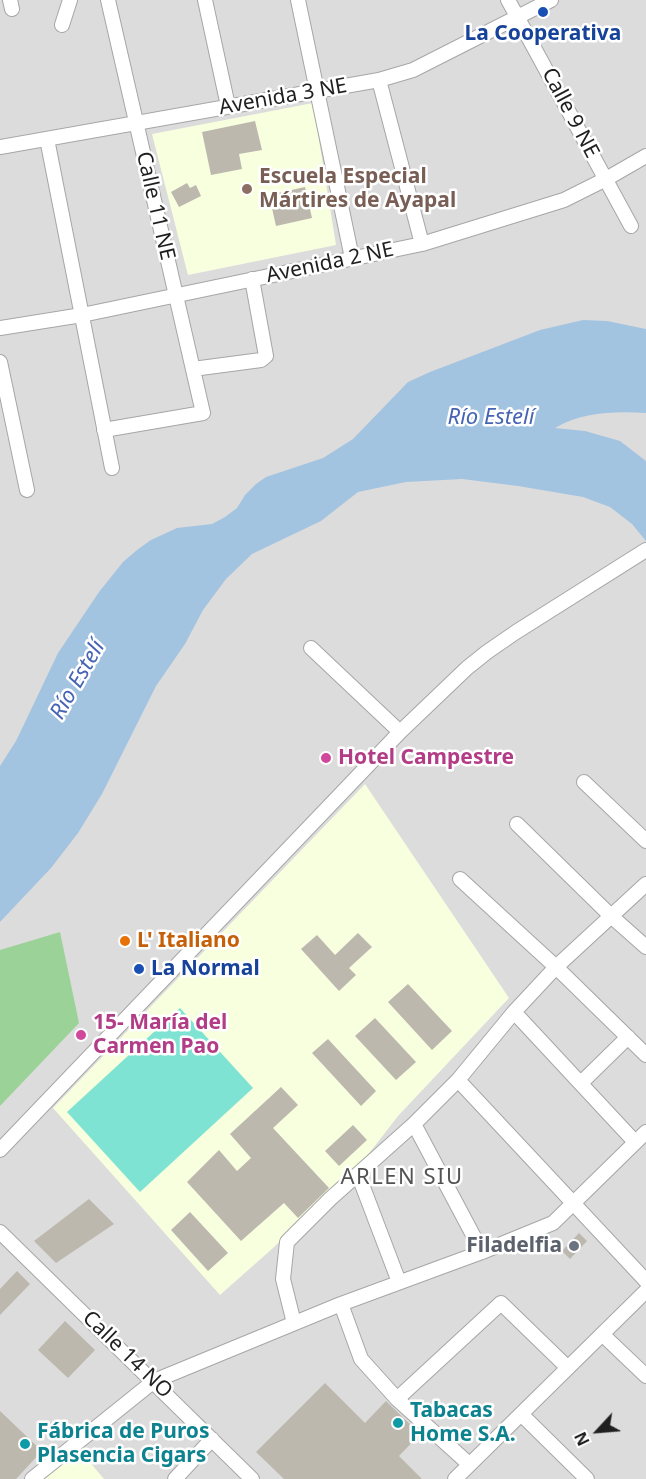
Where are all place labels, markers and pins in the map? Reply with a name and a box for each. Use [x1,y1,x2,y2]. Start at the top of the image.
marker: La Cooperativa [536,5,550,19]
place label: La Cooperativa [465,21,621,47]
place label: Escuela Especial Mártires de Ayapal [259,164,456,214]
marker: Escuela Especial Mártires de Ayapal [240,182,254,196]
place label: Hotel Campestre [338,745,514,771]
marker: Hotel Campestre [319,751,333,765]
place label: L' Italiano [137,928,240,954]
marker: L' Italiano [118,934,132,948]
place label: La Normal [151,956,260,982]
marker: La Normal [132,962,146,976]
place label: 15- María del Carmen Pao [93,1010,227,1060]
marker: 15- María del Carmen Pao [74,1028,88,1042]
place label: Filadelfia [466,1233,562,1259]
marker: Filadelfia [567,1239,581,1253]
place label: Tabacas Home S.A. [410,1398,516,1448]
marker: Tabacas Home S.A. [391,1416,405,1430]
place label: Fábrica de Puros Plasencia Cigars [37,1419,210,1469]
marker: Fábrica de Puros Plasencia Cigars [18,1437,32,1451]

